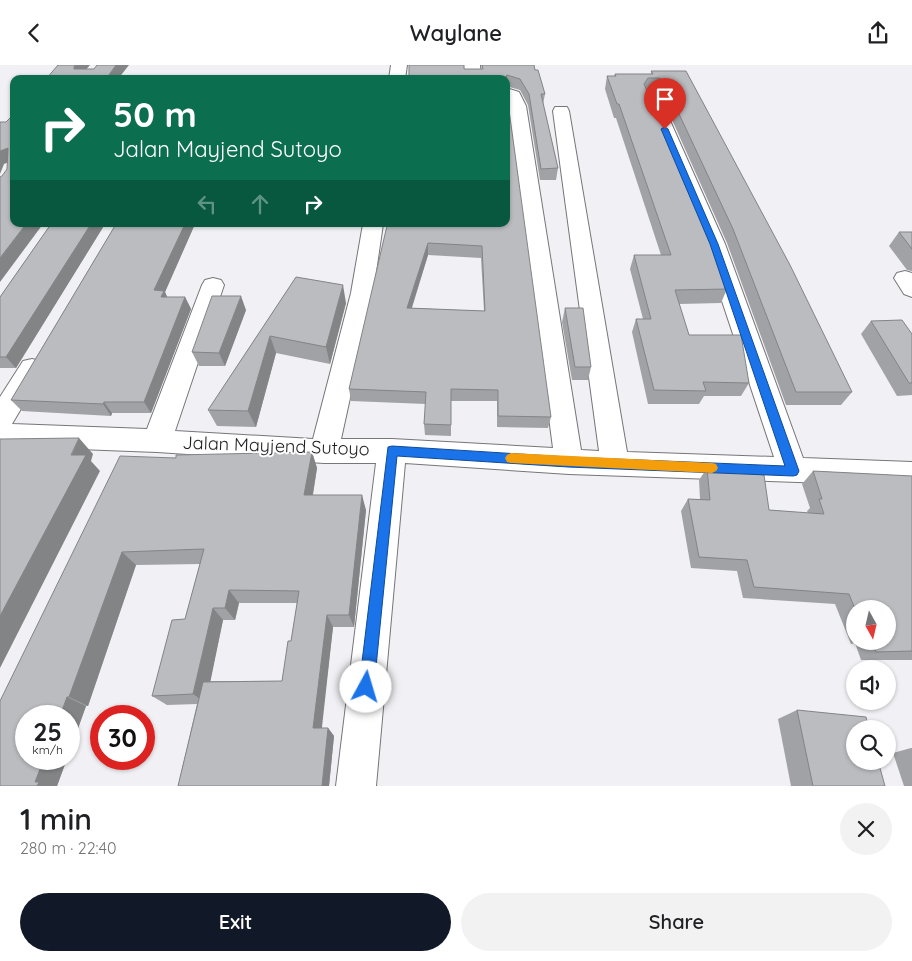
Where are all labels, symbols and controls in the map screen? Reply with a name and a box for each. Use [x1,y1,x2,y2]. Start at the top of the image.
icon: back [20,19,48,47]
text: Waylane [410,19,502,47]
icon: share [864,19,892,47]
pin [644,78,686,129]
icon: arrive [651,85,679,113]
text: 50 m [113,92,197,136]
icon: right [30,95,95,160]
text: Jalan Mayjend Sutoyo [113,135,342,163]
icon: left [193,190,221,218]
icon: ahead [246,190,274,218]
icon: right [299,190,327,218]
street label: Jalan Mayjend Sutoyo [182,431,370,460]
north arrow [846,600,896,650]
map controls [846,600,896,770]
position arrow [339,660,391,712]
button: sound [846,660,896,710]
speed limit sign: 30 [90,705,155,770]
text: 25 [33,716,62,747]
button: search [846,720,896,770]
text: km/h [32,742,63,757]
text: 1 min [20,800,92,838]
button: close [840,803,892,855]
text: 280 m · 22:40 [20,838,117,858]
button: Exit [20,893,451,951]
button: Share [461,893,892,951]

